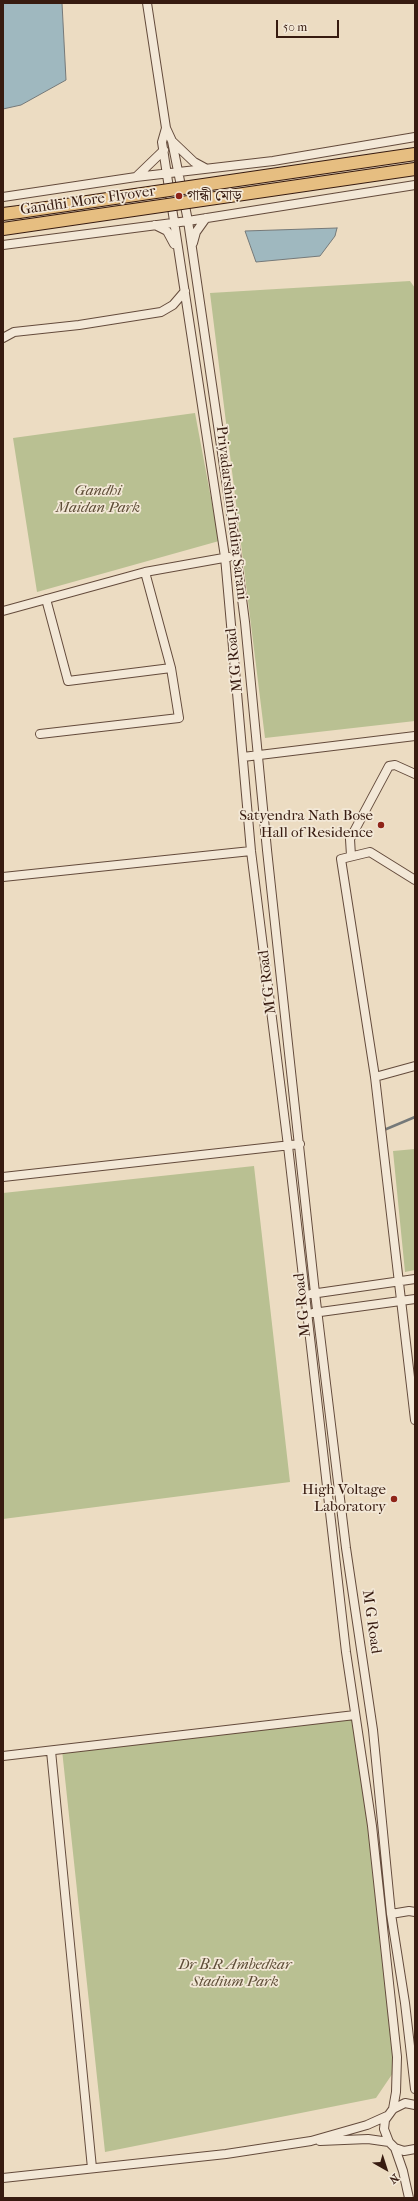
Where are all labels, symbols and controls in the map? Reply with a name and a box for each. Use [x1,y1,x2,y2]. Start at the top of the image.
scale bar [278,12,341,38]
text: 50 m [283,20,307,34]
street label: Gandhi More Flyover [19,183,157,219]
place label: গান্ধী মোড় [187,187,241,205]
marker: গান্ধী মোড় [174,191,184,201]
street label: Priyadarshini Indira Sarani [211,425,251,601]
park label: Gandhi Maidan Park [56,482,140,517]
street label: M G Road [223,627,247,693]
place label: Satyendra Nath Bose Hall of Residence [239,807,373,842]
marker: Satyendra Nath Bose Hall of Residence [376,820,386,830]
street label: M G Road [255,949,281,1015]
street label: M G Road [291,1272,315,1338]
place label: High Voltage Laboratory [302,1481,386,1516]
marker: High Voltage Laboratory [389,1494,399,1504]
street label: M G Road [358,1589,384,1655]
park label: Dr B.R Ambedkar Stadium Park [178,1956,292,1991]
north arrow [366,2149,406,2189]
text: N [387,2171,401,2186]

